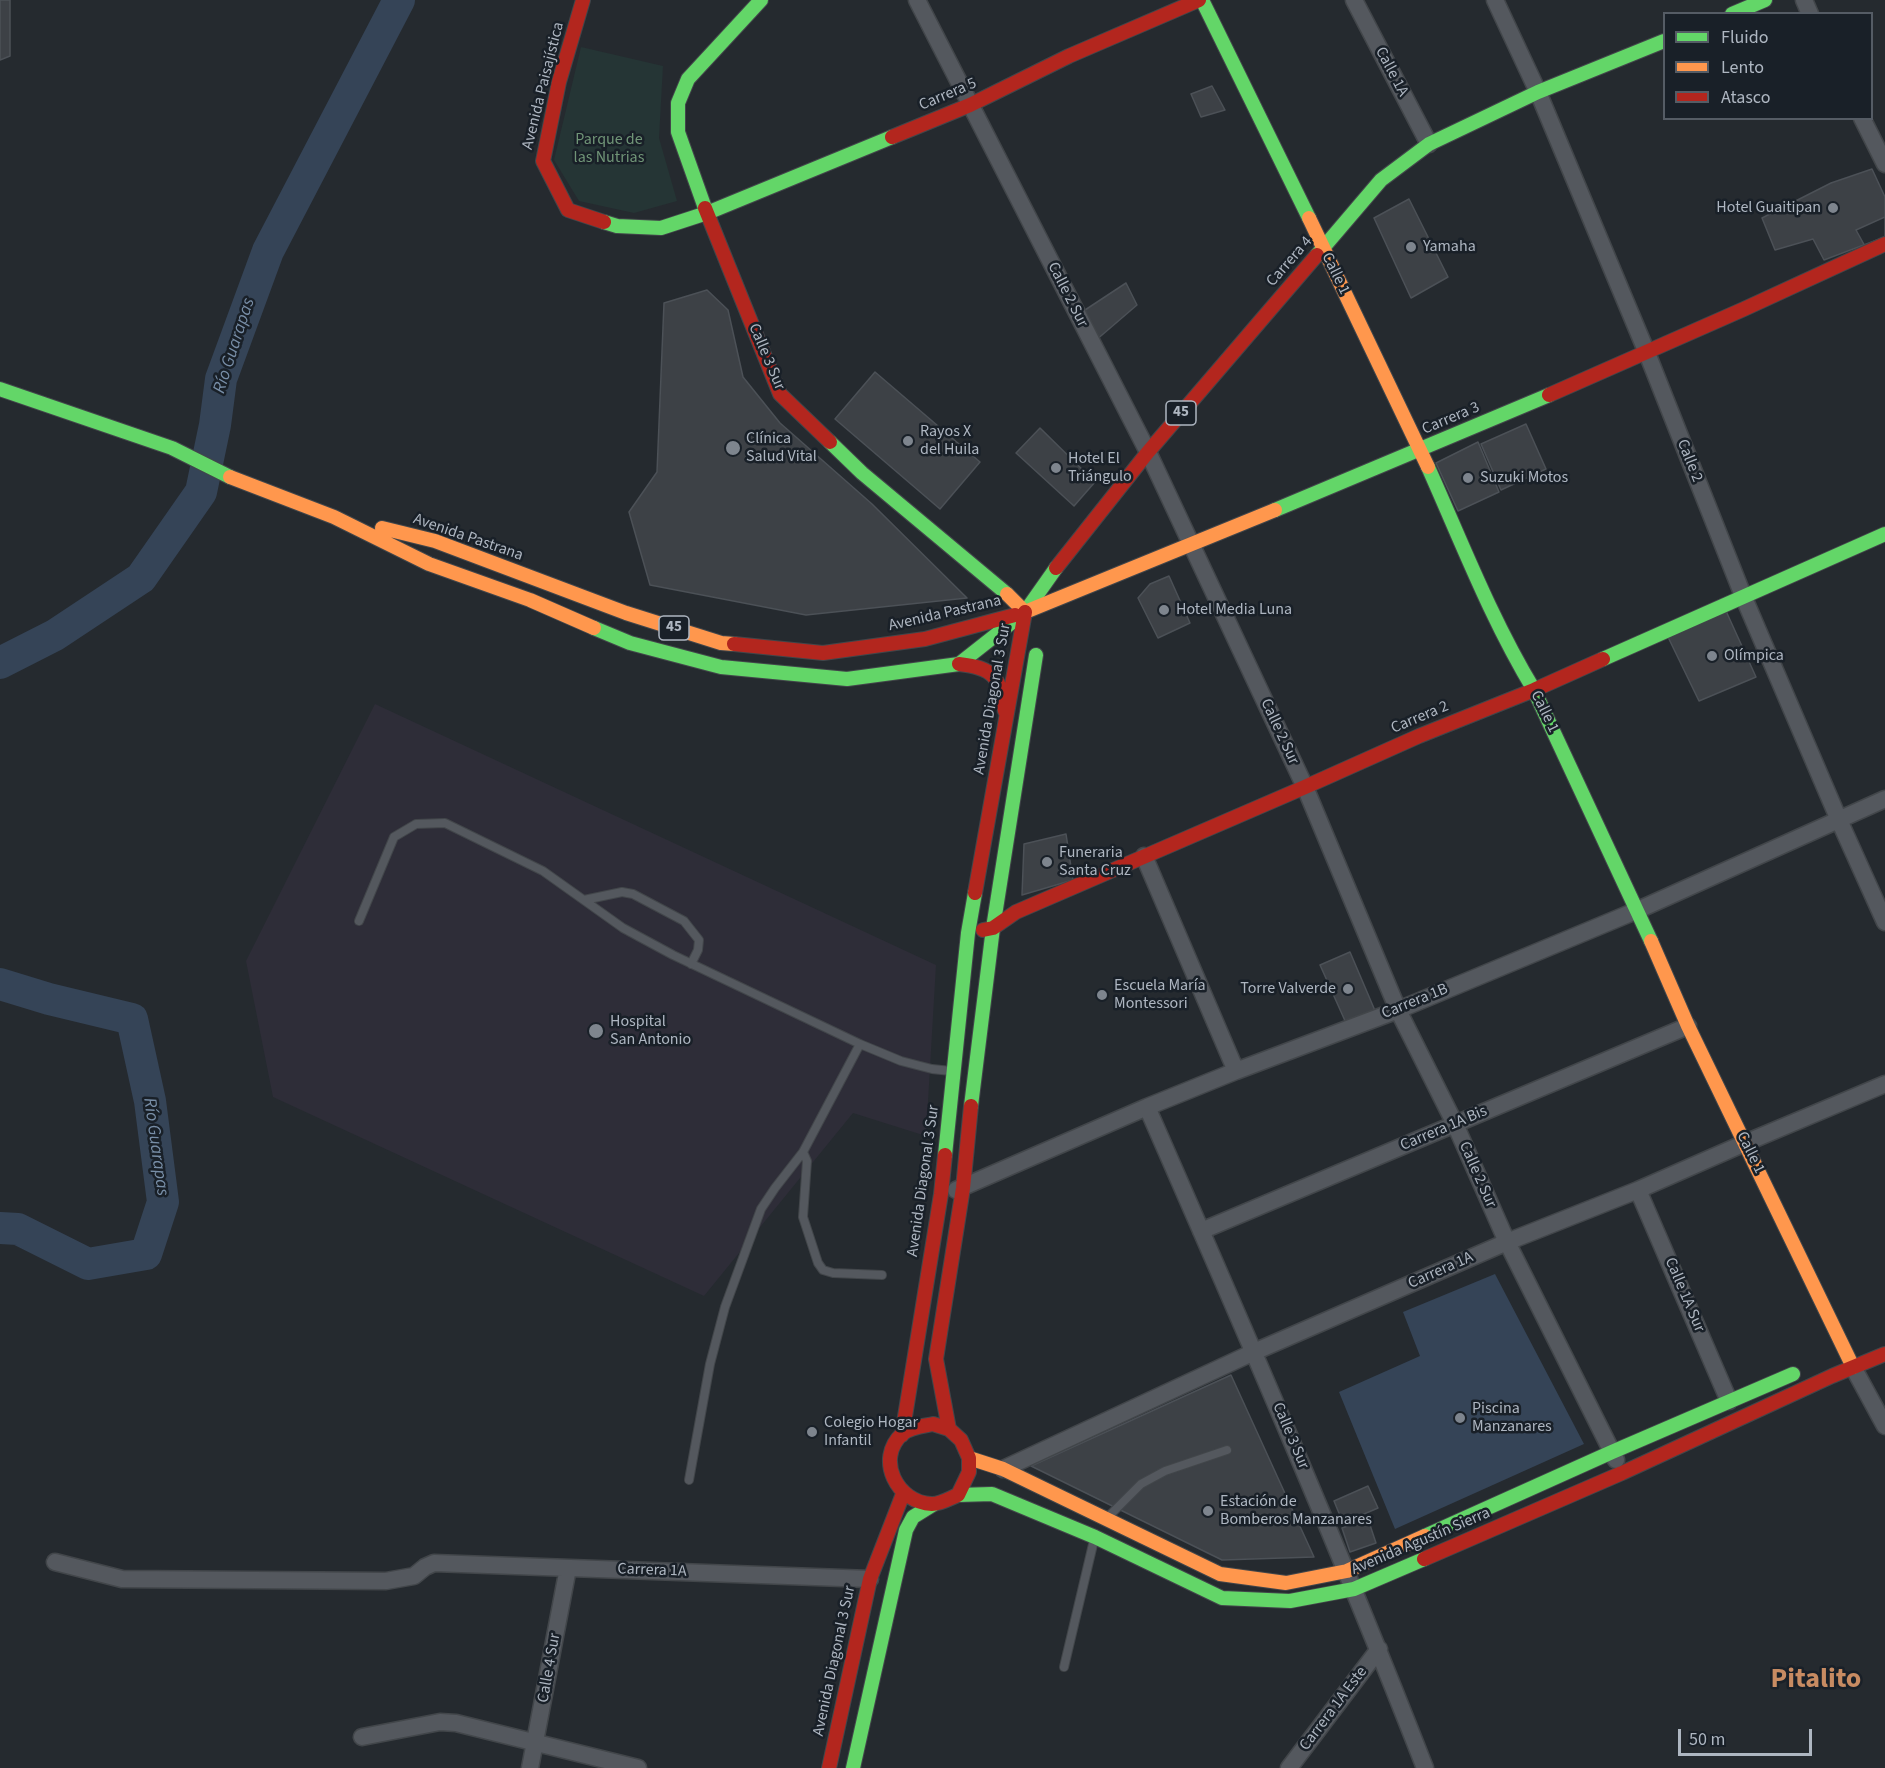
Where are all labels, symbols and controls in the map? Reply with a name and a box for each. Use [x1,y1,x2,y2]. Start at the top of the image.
legend [1663,12,1873,120]
street label: Avenida Paisajística [519,20,569,152]
text: Fluido [1721,25,1768,50]
street label: Calle 1A [1370,44,1412,100]
text: Lento [1721,55,1764,80]
street label: Carrera 5 [916,74,980,116]
text: Atasco [1721,85,1770,110]
park label: Parque de las Nutrias [574,130,644,168]
place label: Hotel Guaitipan [1716,198,1821,218]
marker: Hotel Guaitipan [1826,201,1840,215]
street label: Carrera 4 [1263,233,1317,291]
place label: Yamaha [1423,237,1476,257]
marker: Yamaha [1404,240,1418,254]
street label: Calle 1 [1317,250,1353,298]
street label: Calle 2 Sur [1042,259,1092,331]
water label: Río Guarapas [209,296,261,396]
street label: Calle 3 Sur [743,321,789,393]
street label: Carrera 3 [1419,398,1483,440]
road number: 45 [1166,401,1196,425]
place label: Rayos X del Huila [920,422,979,460]
place label: Clínica Salud Vital [746,429,817,467]
marker: Rayos X del Huila [901,434,915,448]
street label: Calle 2 [1672,437,1706,485]
marker: Clínica Salud Vital [724,439,742,457]
place label: Hotel El Triángulo [1068,449,1132,487]
marker: Hotel El Triángulo [1049,461,1063,475]
place label: Suzuki Motos [1480,468,1568,488]
marker: Suzuki Motos [1461,471,1475,485]
street label: Avenida Pastrana [410,510,526,566]
street label: Avenida Pastrana [887,592,1003,636]
place label: Hotel Media Luna [1176,600,1292,620]
marker: Hotel Media Luna [1157,603,1171,617]
road number: 45 [659,616,689,640]
street label: Avenida Diagonal 3 Sur [970,622,1016,776]
place label: Olímpica [1724,646,1784,666]
marker: Olímpica [1705,649,1719,663]
street label: Calle 1 [1526,688,1562,736]
street label: Calle 2 Sur [1255,696,1303,768]
street label: Carrera 2 [1388,697,1452,739]
place label: Funeraria Santa Cruz [1059,843,1131,881]
marker: Funeraria Santa Cruz [1040,855,1054,869]
place label: Escuela María Montessori [1114,976,1206,1014]
place label: Torre Valverde [1240,979,1336,999]
street label: Carrera 1B [1379,980,1451,1024]
marker: Torre Valverde [1341,982,1355,996]
marker: Escuela María Montessori [1095,988,1109,1002]
place label: Hospital San Antonio [610,1012,691,1050]
marker: Hospital San Antonio [587,1022,605,1040]
water label: Río Guarapas [137,1097,173,1197]
street label: Carrera 1A Bis [1398,1102,1490,1156]
street label: Avenida Diagonal 3 Sur [904,1104,944,1258]
street label: Calle 1 [1732,1129,1768,1177]
street label: Calle 2 Sur [1454,1139,1500,1211]
street label: Carrera 1A [1406,1248,1476,1294]
street label: Calle 1A Sur [1660,1255,1708,1335]
place label: Piscina Manzanares [1472,1399,1552,1437]
street label: Calle 3 Sur [1267,1400,1313,1472]
marker: Piscina Manzanares [1453,1411,1467,1425]
place label: Colegio Hogar Infantil [824,1413,918,1451]
marker: Colegio Hogar Infantil [805,1425,819,1439]
place label: Estación de Bomberos Manzanares [1220,1492,1372,1530]
marker: Estación de Bomberos Manzanares [1201,1504,1215,1518]
street label: Avenida Agustín Sierra [1349,1504,1493,1580]
street label: Carrera 1A [617,1560,687,1582]
street label: Avenida Diagonal 3 Sur [810,1584,860,1738]
street label: Calle 4 Sur [534,1632,566,1704]
street label: Carrera 1A Este [1296,1663,1372,1755]
district label: Pitalito [1771,1664,1861,1698]
scale bar [1681,1717,1814,1755]
text: 50 m [1689,1727,1725,1752]

